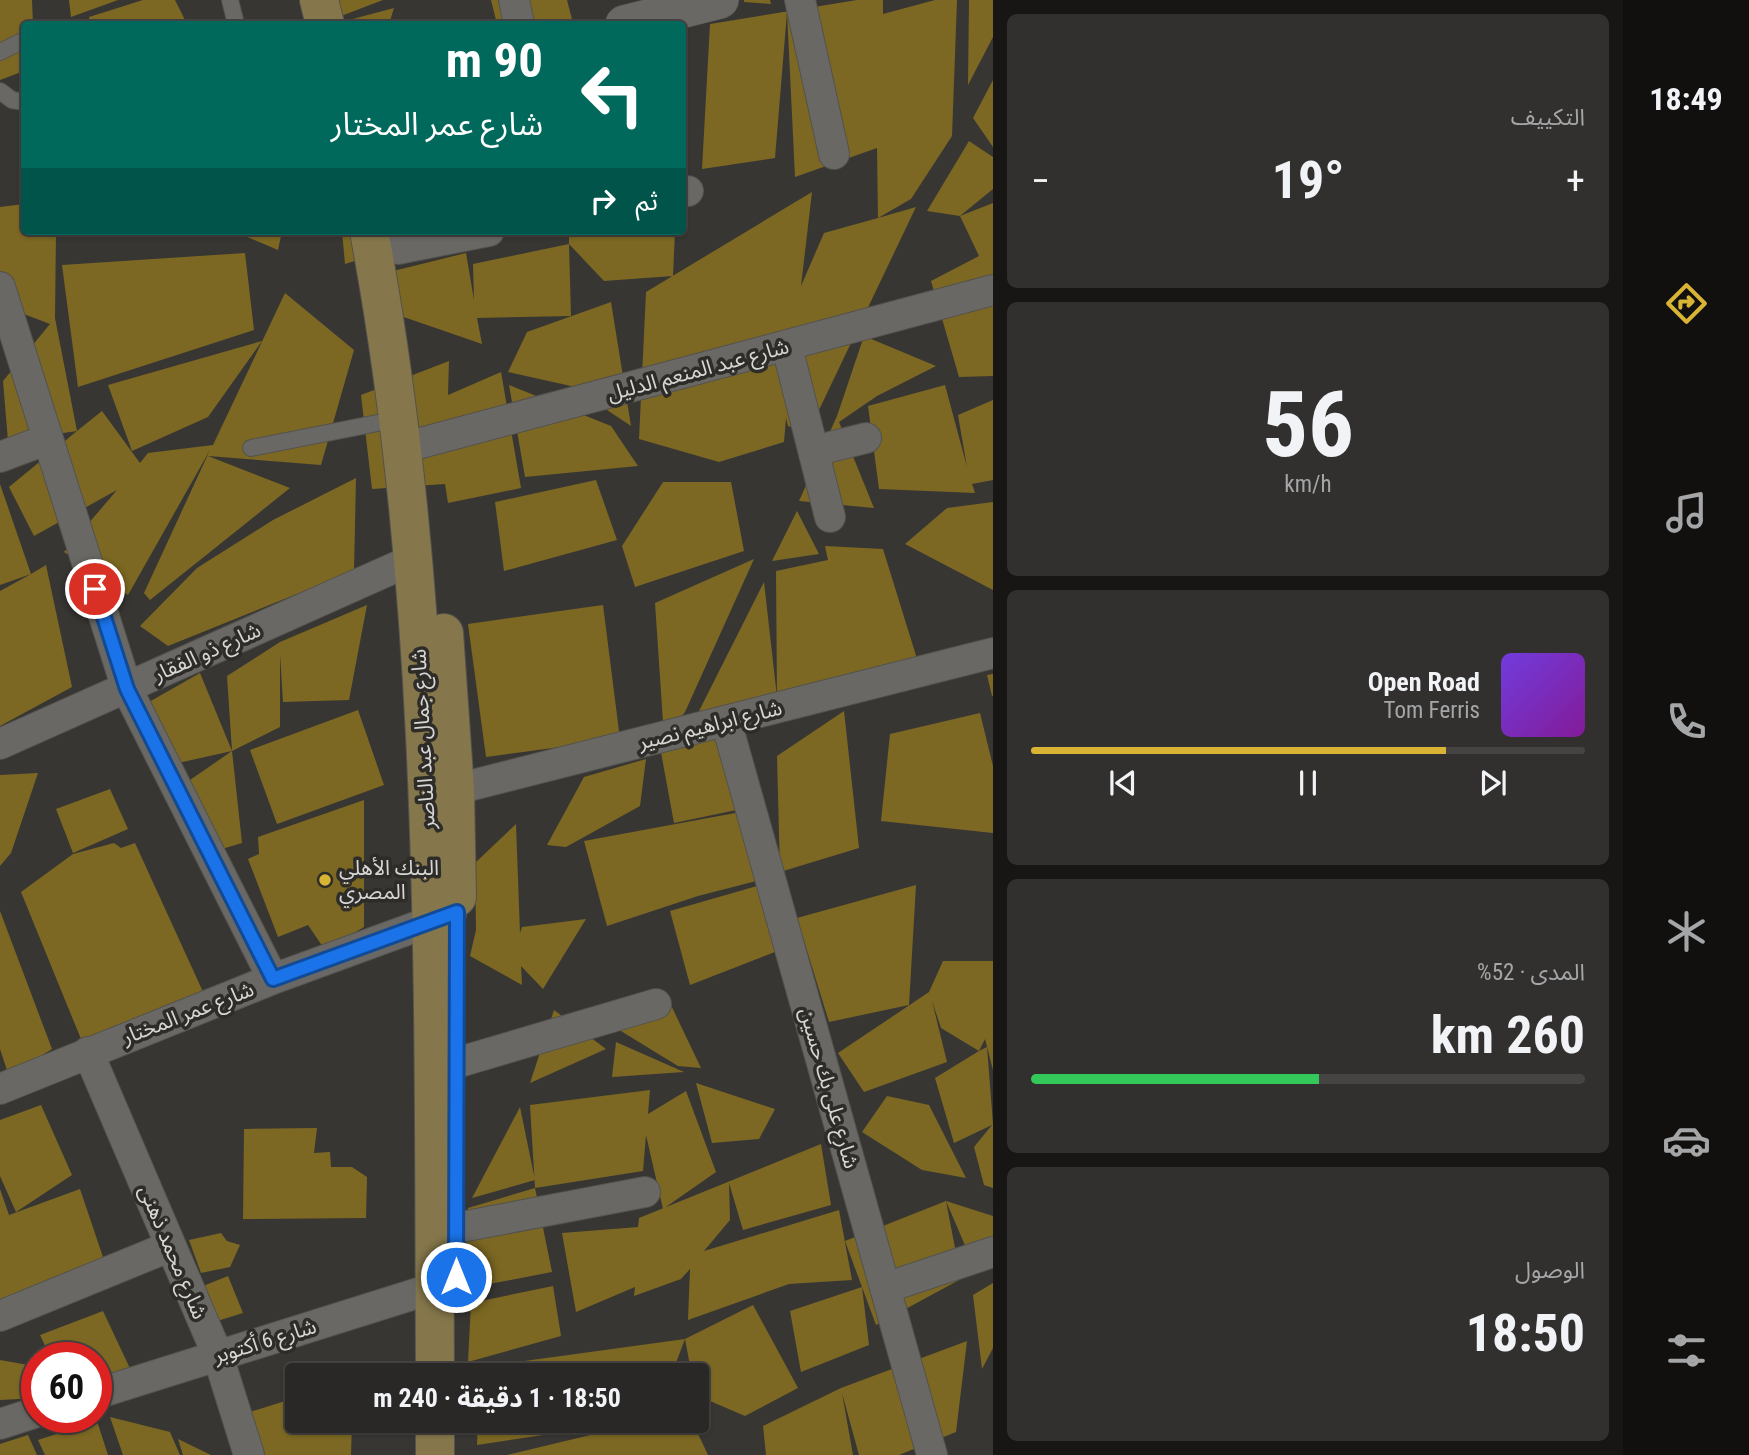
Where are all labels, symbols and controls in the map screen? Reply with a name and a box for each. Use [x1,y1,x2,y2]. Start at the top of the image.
text: 90 m [446,32,543,89]
icon: left [567,49,658,140]
text: 18:49 [1649,80,1723,118]
text: التكييف [1511,104,1585,131]
text: شارع عمر المختار [331,105,543,143]
text: 19° [1272,150,1344,211]
text: − [1031,159,1050,203]
text: + [1566,159,1585,203]
icon: right [584,182,622,220]
text: ثم [636,186,658,216]
icon: directions [1662,279,1711,328]
street label: شارع عبد المنعم الدليل [605,334,792,409]
text: 56 [1262,372,1354,478]
text: km/h [1284,471,1332,498]
icon: music [1662,488,1711,537]
pin [65,559,125,619]
icon: arrive [76,570,114,608]
street label: شارع ذو الفقار [149,618,266,690]
street label: شارع جمال عبد الناصر [406,648,443,831]
text: Open Road [1368,667,1480,697]
street label: شارع ابراهيم نصير [635,696,785,758]
text: Tom Ferris [1384,697,1480,724]
icon: phone [1662,697,1711,746]
icon: previous [1104,764,1142,802]
icon: pause [1289,764,1327,802]
icon: next [1474,764,1512,802]
place label: البنك الأهلي المصري [339,856,439,908]
marker: البنك الأهلي المصري [317,872,333,888]
icon: climate [1662,907,1711,956]
text: المدى · 52% [1477,959,1585,986]
street label: شارع عمر المختار [118,977,258,1052]
street label: شارع على بك حسين [792,1005,863,1172]
text: 260 km [1431,1005,1585,1066]
icon: car [1662,1116,1711,1165]
street label: شارع محمد ذهنى [131,1181,212,1324]
position arrow [419,1240,493,1314]
text: الوصول [1515,1257,1585,1284]
text: 18:50 [1466,1303,1585,1364]
street label: شارع 6 أكتوبر [210,1313,320,1371]
icon: filters [1662,1326,1711,1375]
speed limit sign: 60 [21,1342,112,1433]
text: 18:50 · 1 دقيقة · 240 m [373,1383,621,1413]

